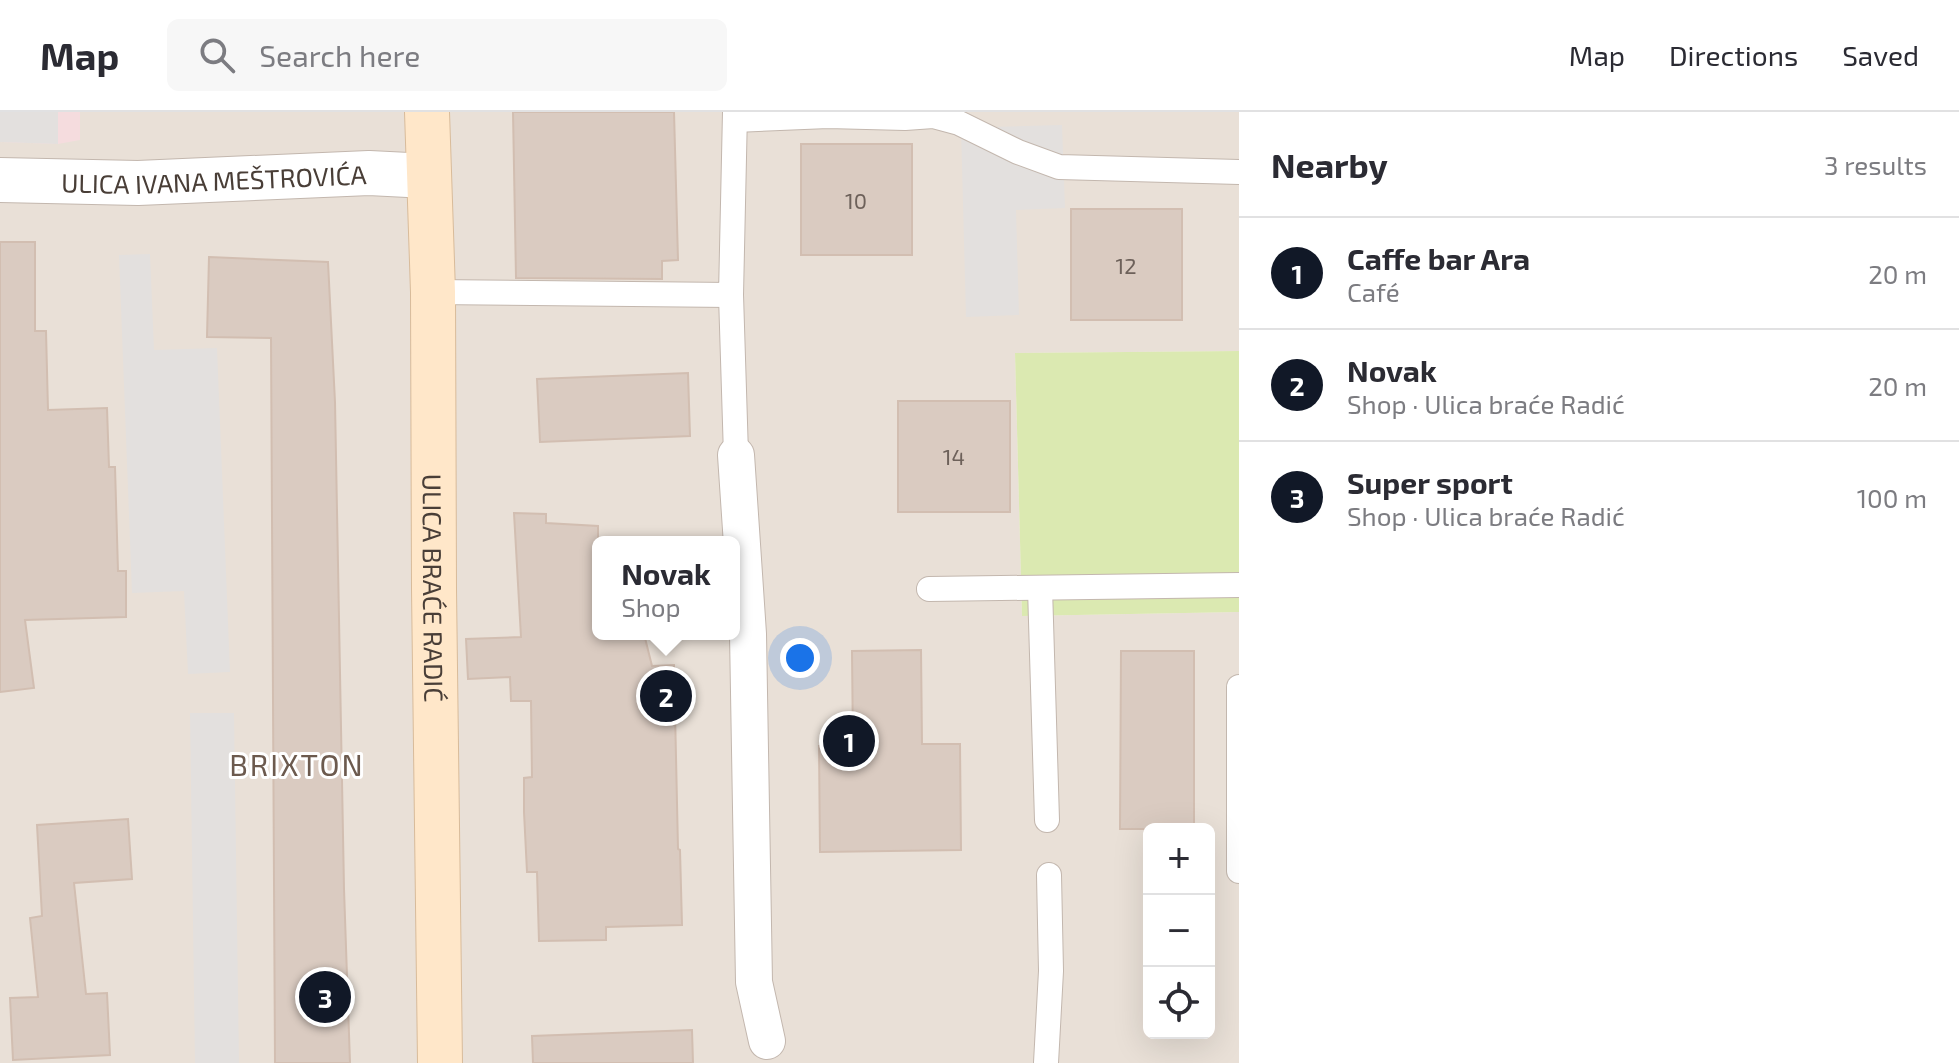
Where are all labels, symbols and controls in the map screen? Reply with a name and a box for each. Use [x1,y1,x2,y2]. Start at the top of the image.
search box [167,19,727,91]
text: Map [40,32,119,78]
icon: search [195,33,239,77]
text: Search here [259,37,420,73]
text: Map [1569,38,1625,72]
text: Directions [1669,38,1798,72]
text: Saved [1842,38,1919,72]
text: Nearby [1271,144,1388,185]
text: 3 results [1824,149,1927,180]
street label: ULICA IVANA MEŠTROVIĆA [61,158,367,199]
house number: 10 [845,187,867,213]
text: Caffe bar Ara [1347,240,1530,276]
house number: 12 [1115,252,1137,278]
text: 1 [1291,258,1303,289]
text: 20 m [1868,258,1927,289]
text: Café [1347,276,1400,307]
text: Novak [1347,352,1437,388]
text: 2 [1289,370,1305,401]
text: 20 m [1868,370,1927,401]
text: Shop · Ulica braće Radić [1347,388,1625,419]
house number: 14 [943,443,965,469]
text: Super sport [1347,464,1513,500]
street label: ULICA BRAĆE RADIĆ [418,474,451,702]
text: 3 [1290,482,1304,513]
text: 100 m [1857,482,1927,513]
text: Shop · Ulica braće Radić [1347,500,1625,531]
popup [592,536,740,640]
text: Novak [621,555,711,591]
text: Shop [621,591,681,622]
your location [780,638,820,678]
pin: 2 [640,666,692,726]
pin: 1 [823,711,875,771]
district label: BRIXTON [229,746,365,782]
map controls [1143,823,1215,1039]
button: + [1143,823,1215,895]
button: − [1143,895,1215,967]
pin: 3 [299,967,351,1027]
button: locate [1143,967,1215,1039]

